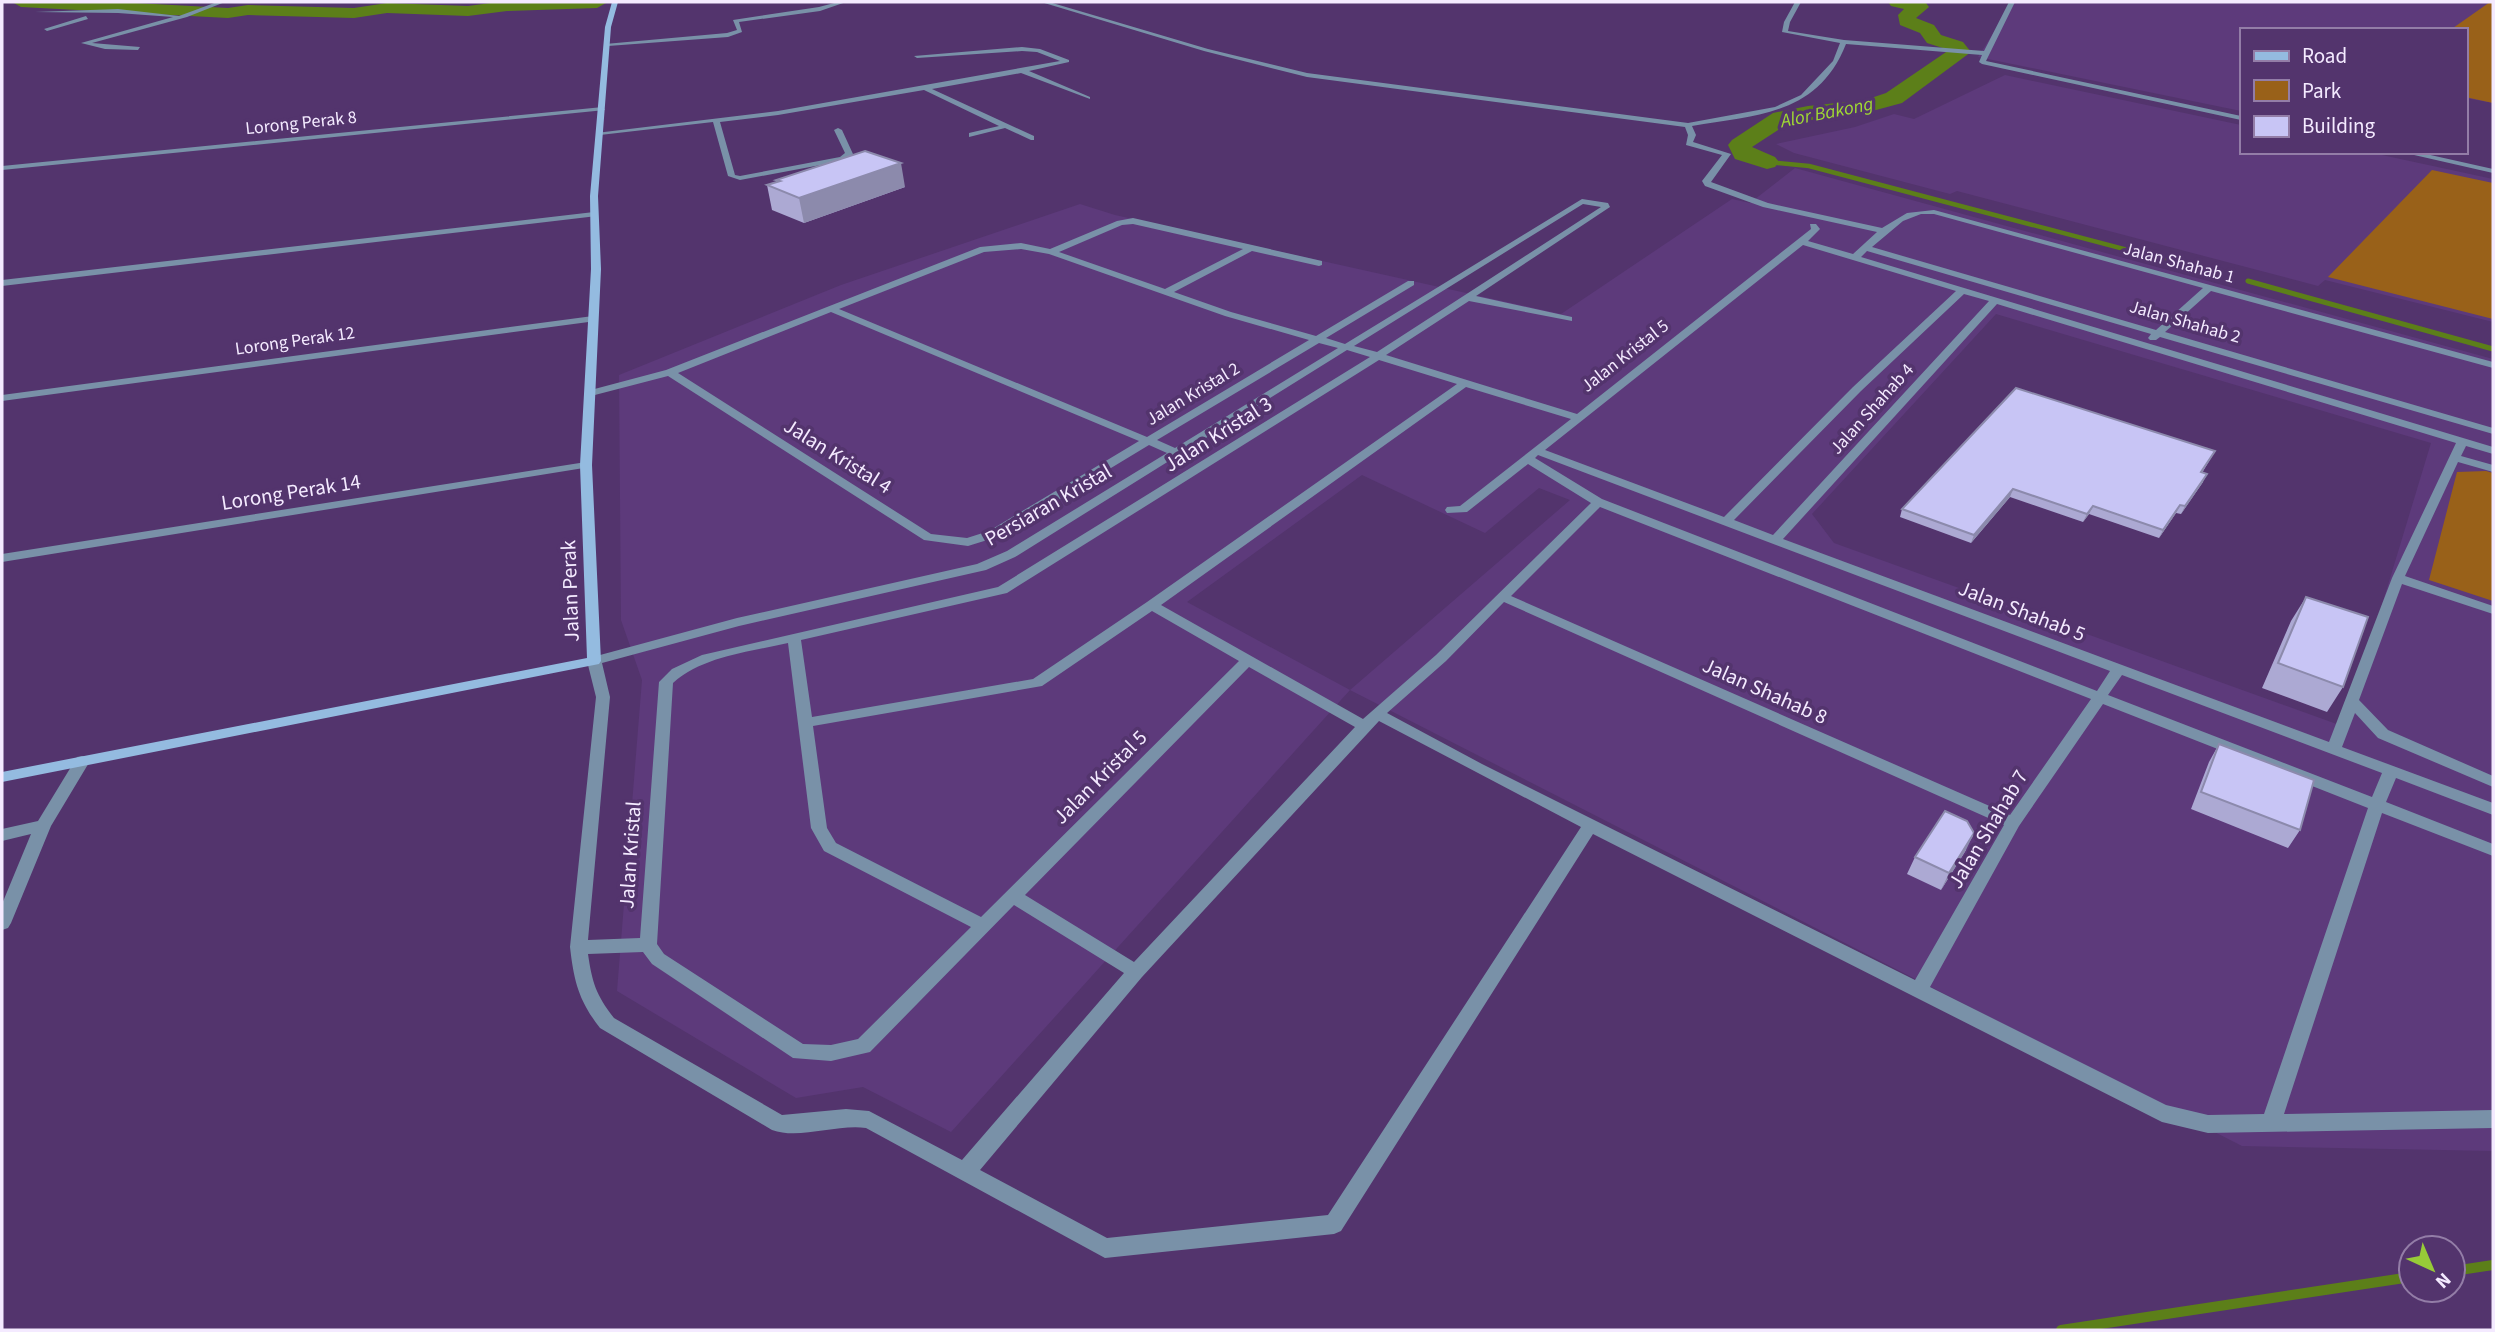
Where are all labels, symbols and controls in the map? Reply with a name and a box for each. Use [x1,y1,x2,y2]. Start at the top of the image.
legend [2240,28,2467,154]
text: Road [2302,41,2347,71]
text: Park [2302,76,2342,106]
water label: Alor Bakong [1777,91,1876,135]
street label: Lorong Perak 8 [244,105,358,141]
text: Building [2302,111,2376,141]
street label: Jalan Shahab 1 [2120,236,2238,290]
street label: Jalan Shahab 2 [2126,294,2244,350]
street label: Jalan Kristal 5 [1576,314,1674,398]
street label: Lorong Perak 12 [234,320,357,362]
street label: Jalan Kristal 2 [1142,356,1244,432]
street label: Jalan Shahab 4 [1824,358,1920,460]
street label: Jalan Kristal 3 [1158,389,1278,479]
street label: Jalan Kristal 4 [778,411,898,501]
street label: Persiaran Kristal [979,456,1117,554]
street label: Lorong Perak 14 [219,466,363,518]
street label: Jalan Perak [553,539,587,642]
street label: Jalan Shahab 5 [1954,573,2090,649]
street label: Jalan Shahab 8 [1698,650,1832,732]
street label: Jalan Kristal 5 [1046,723,1154,831]
street label: Jalan Shahab 7 [1941,764,2035,894]
street label: Jalan Kristal [611,800,649,910]
north arrow [2397,1234,2467,1304]
text: N [2429,1266,2457,1294]

